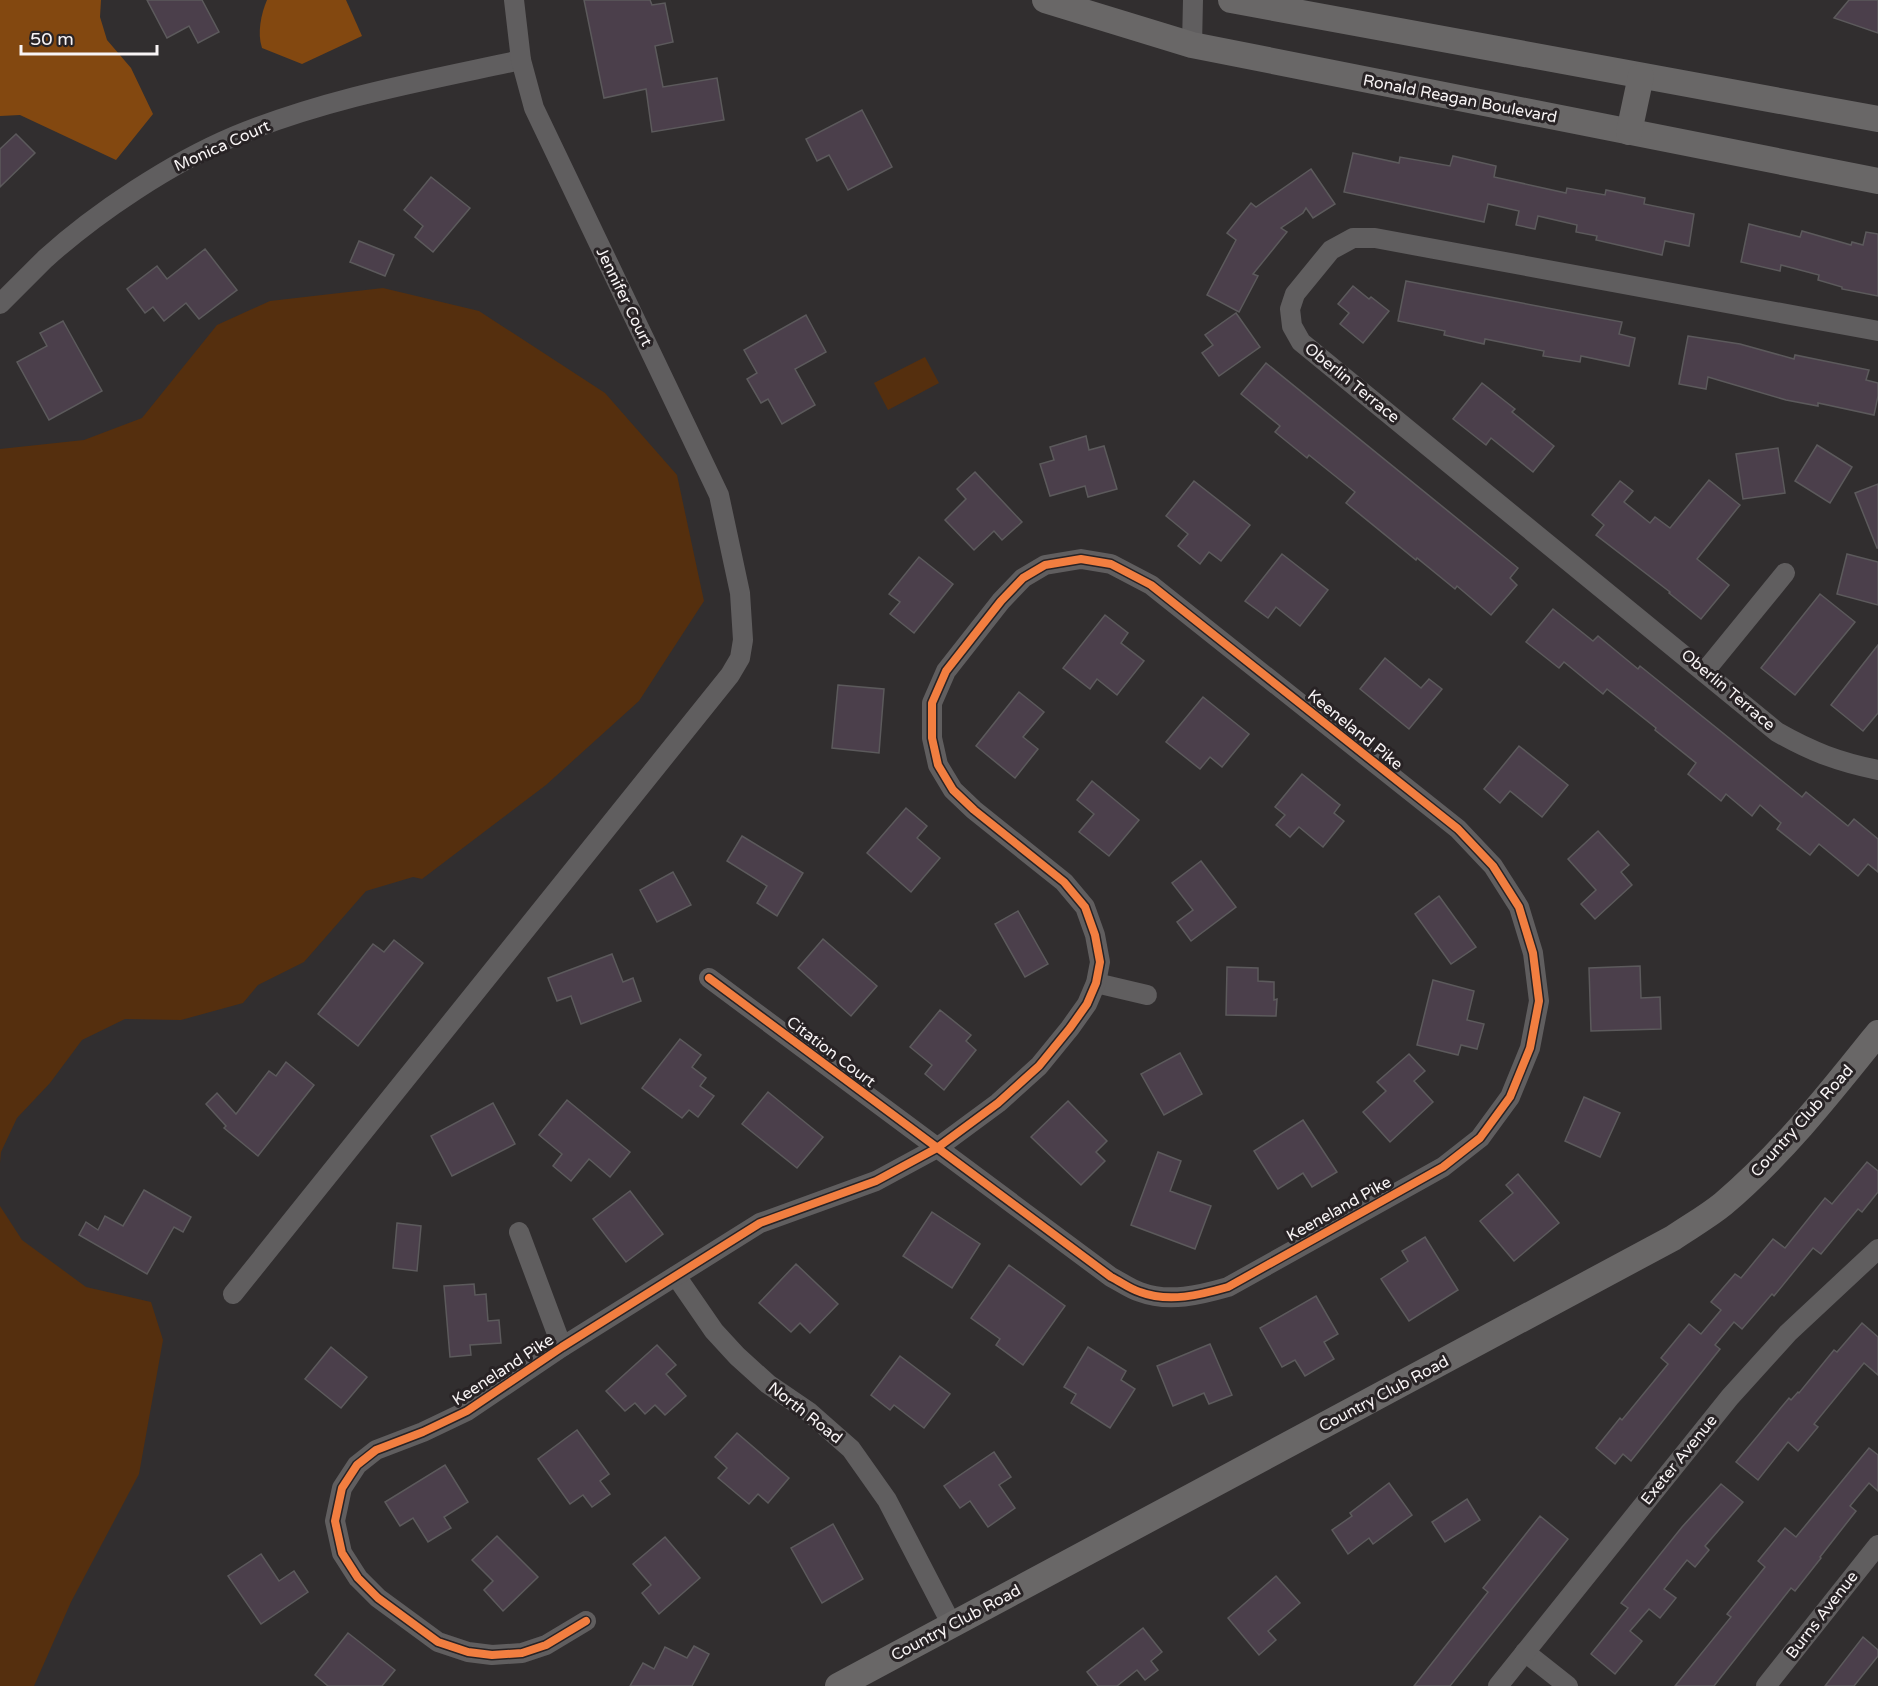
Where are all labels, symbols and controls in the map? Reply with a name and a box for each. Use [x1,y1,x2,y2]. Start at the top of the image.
scale bar [21,18,158,56]
text: 50 m [30,28,74,50]
street label: Ronald Reagan Boulevard [1361,70,1559,128]
street label: Monica Court [171,116,273,176]
street label: Jennifer Court [591,244,657,350]
street label: Oberlin Terrace [1300,339,1404,427]
street label: Oberlin Terrace [1677,645,1779,735]
street label: Keeneland Pike [1303,685,1407,775]
street label: Citation Court [783,1012,879,1092]
street label: Country Club Road [1746,1061,1858,1181]
street label: Keeneland Pike [1283,1172,1395,1246]
street label: Keeneland Pike [449,1330,557,1410]
street label: Country Club Road [1316,1351,1452,1437]
street label: North Road [764,1378,846,1448]
street label: Exeter Avenue [1637,1411,1721,1509]
street label: Burns Avenue [1782,1567,1862,1663]
street label: Country Club Road [888,1580,1024,1666]

